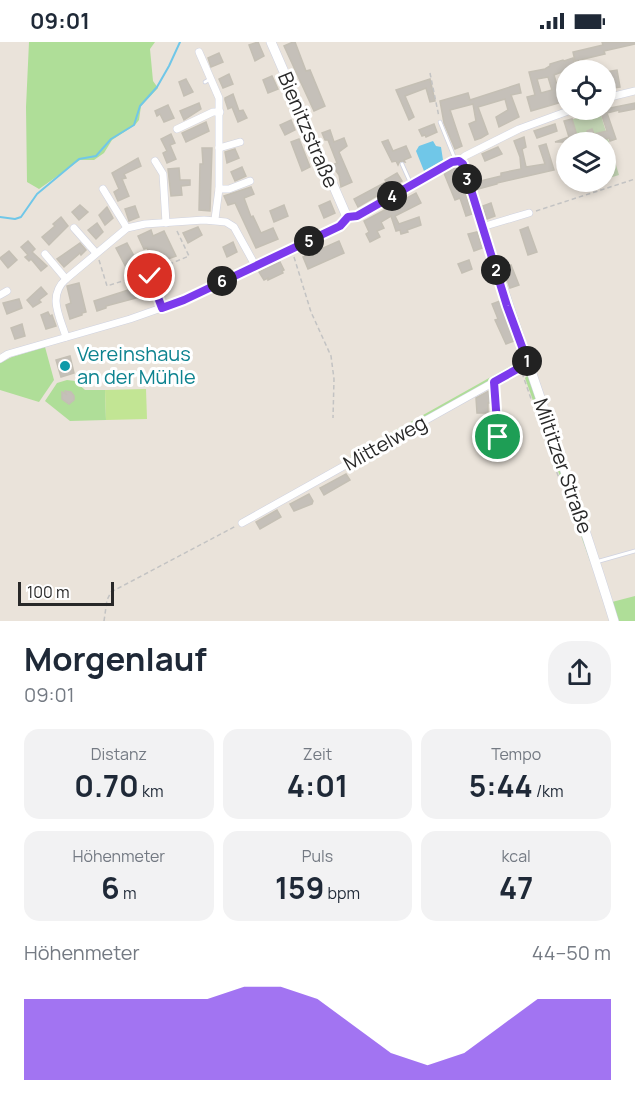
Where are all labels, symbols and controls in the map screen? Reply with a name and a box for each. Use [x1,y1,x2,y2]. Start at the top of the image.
text: 09:01 [30,6,90,36]
map controls [556,60,616,192]
button: locate [556,60,616,120]
street label: Bienitzstraße [272,68,345,192]
button: layers [556,132,616,192]
pin: 3 [452,164,482,194]
text: 3 [462,168,472,190]
pin: 4 [377,181,407,211]
text: 4 [387,185,397,207]
pin: 5 [294,226,324,256]
text: 5 [304,230,314,252]
pin [124,250,175,301]
pin: 2 [481,255,511,285]
icon: check [133,259,166,292]
text: 2 [491,259,501,281]
pin: 6 [207,266,237,296]
text: 6 [217,270,227,292]
place label: Vereinshaus an der Mühle [77,340,196,390]
pin: 1 [512,346,542,376]
text: 1 [523,350,531,372]
marker: Vereinshaus an der Mühle [58,359,72,373]
street label: Miltitzer Straße [528,395,599,537]
street label: Mittelweg [338,409,431,476]
pin [472,411,523,462]
icon: arrive [481,420,514,453]
scale bar [18,579,114,606]
text: 100 m [27,581,70,603]
text: Morgenlauf [24,636,207,681]
button: share [548,641,611,704]
text: 09:01 [24,681,75,708]
text: Distanz [91,743,147,765]
text: Zeit [303,743,332,765]
text: Tempo [491,743,541,765]
text: 0.70 [74,765,139,806]
text: 4:01 [287,765,348,806]
text: 5:44 [469,765,533,806]
text: km [139,780,163,802]
text: /km [533,780,564,802]
text: Höhenmeter [73,845,165,867]
text: Puls [302,845,333,867]
text: kcal [502,845,531,867]
text: 6 [101,867,120,908]
text: 159 [275,867,324,908]
text: 47 [499,867,533,908]
text: m [120,882,137,904]
text: bpm [324,882,360,904]
text: Höhenmeter [24,939,140,966]
text: 44–50 m [532,939,611,966]

